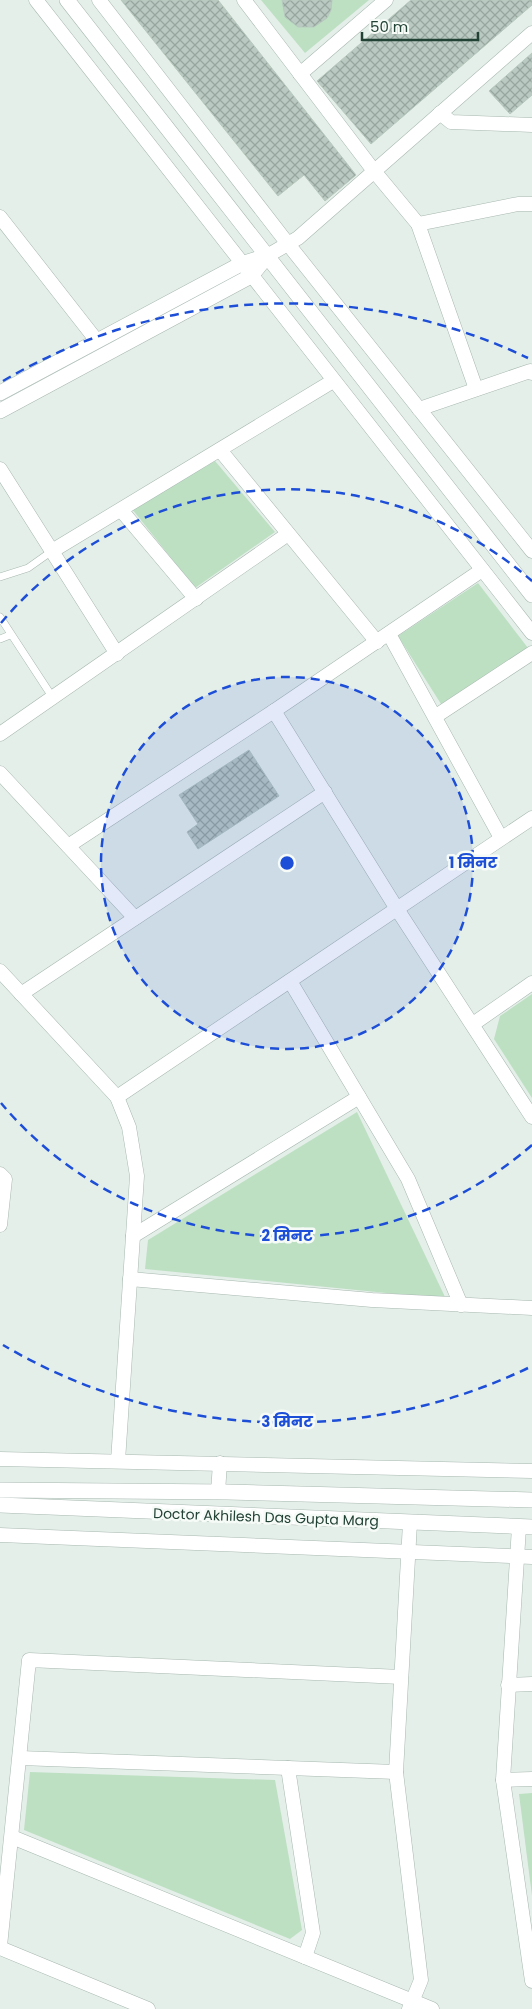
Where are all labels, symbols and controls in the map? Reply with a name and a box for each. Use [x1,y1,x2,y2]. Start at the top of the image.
scale bar [362,10,478,42]
text: 50 m [370,16,408,37]
text: 1 मिनट [449,852,497,873]
centre of rings [278,854,296,872]
text: 2 मिनट [261,1225,313,1246]
text: 3 मिनट [261,1411,313,1432]
street label: Doctor Akhilesh Das Gupta Marg [153,1503,379,1531]

